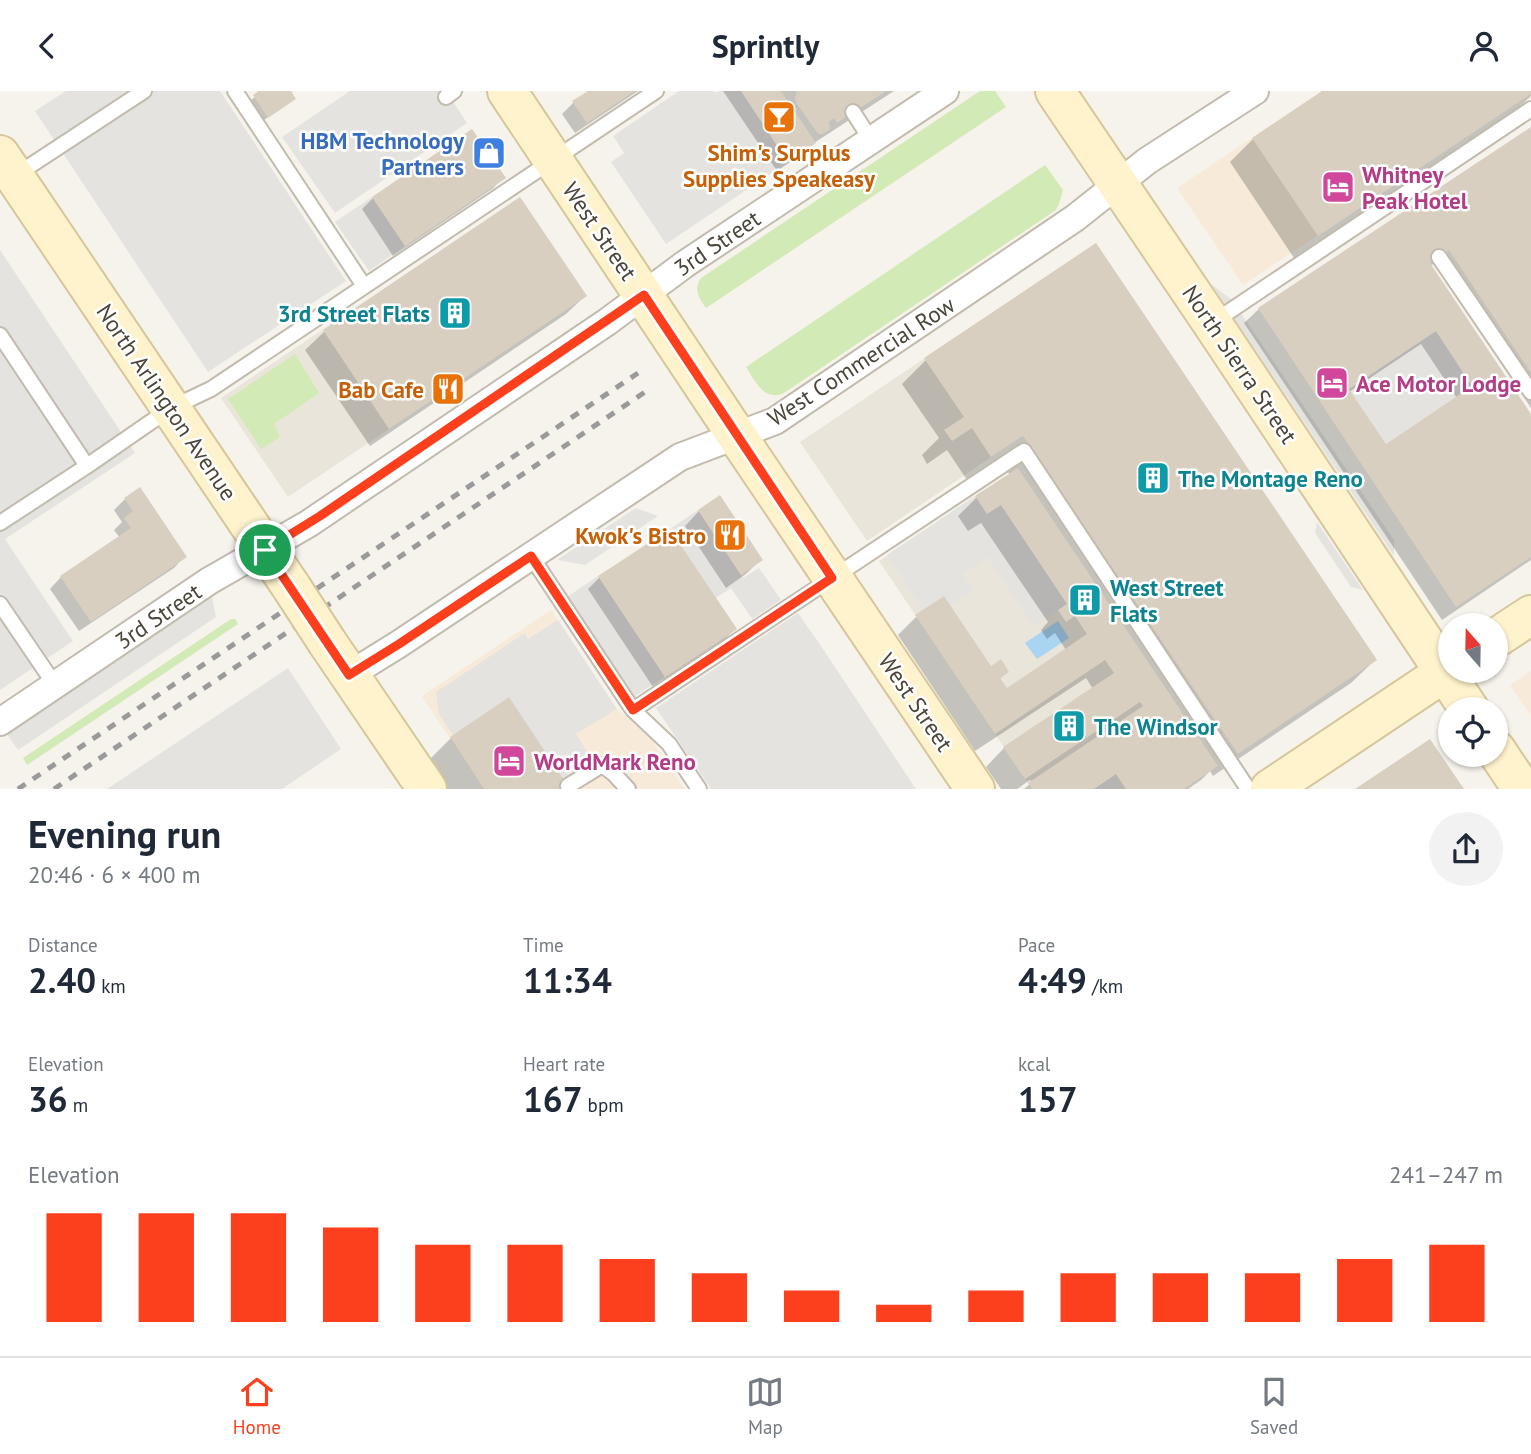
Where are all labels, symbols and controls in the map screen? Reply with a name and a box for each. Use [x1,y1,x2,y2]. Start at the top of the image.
text: Sprintly [712,25,819,67]
icon: back [28,27,66,65]
icon: person [1465,27,1503,65]
bar icon: Shim's Surplus Supplies Speakeasy [760,98,798,136]
place label: HBM Technology Partners [301,126,465,181]
shop icon: HBM Technology Partners [470,134,508,172]
place label: Shim's Surplus Supplies Speakeasy [683,138,876,193]
place label: Whitney Peak Hotel [1362,160,1468,215]
hotel icon: Whitney Peak Hotel [1319,168,1357,206]
street label: West Street [557,176,643,286]
street label: 3rd Street [668,204,766,282]
street label: North Sierra Street [1176,279,1304,449]
street label: West Commercial Row [762,290,960,432]
building icon: 3rd Street Flats [436,294,474,332]
street label: North Arlington Avenue [90,298,244,506]
place label: 3rd Street Flats [278,299,430,328]
hotel icon: Ace Motor Lodge [1313,364,1351,402]
place label: Ace Motor Lodge [1356,369,1521,398]
restaurant icon: Bab Cafe [429,370,467,408]
place label: Bab Cafe [338,375,424,404]
building icon: The Montage Reno [1134,459,1172,497]
place label: The Montage Reno [1178,464,1363,493]
restaurant icon: Kwok's Bistro [711,516,749,554]
pin [235,520,295,580]
place label: Kwok's Bistro [575,521,706,550]
icon: arrive [246,531,284,569]
place label: West Street Flats [1110,573,1223,628]
street label: 3rd Street [109,577,207,655]
building icon: West Street Flats [1066,581,1104,619]
north arrow [1438,613,1508,683]
map controls [1438,613,1508,767]
street label: West Street [873,647,959,757]
button: locate [1438,697,1508,767]
building icon: The Windsor [1050,707,1088,745]
place label: The Windsor [1094,712,1219,741]
hotel icon: WorldMark Reno [490,742,528,780]
place label: WorldMark Reno [534,747,696,776]
text: Evening run [28,809,221,858]
button: share [1429,812,1503,886]
text: 20:46 · 6 × 400 m [28,860,200,889]
text: Distance [28,933,98,957]
text: Time [523,933,564,957]
text: Pace [1018,933,1055,957]
text: 2.40 [28,957,96,1003]
text: 11:34 [523,957,612,1003]
text: 4:49 [1018,957,1087,1003]
text: km [96,974,126,998]
text: /km [1087,974,1123,998]
text: Elevation [28,1052,104,1076]
text: Heart rate [523,1052,605,1076]
text: kcal [1018,1052,1050,1076]
text: 36 [28,1076,68,1122]
text: 167 [523,1076,583,1122]
text: 157 [1018,1076,1078,1122]
text: m [68,1093,88,1117]
text: bpm [583,1093,624,1117]
text: Elevation [28,1160,120,1189]
text: 241–247 m [1389,1160,1503,1189]
tab: Home [233,1373,281,1439]
tab: Map [746,1373,784,1439]
tab: Saved [1250,1373,1298,1439]

